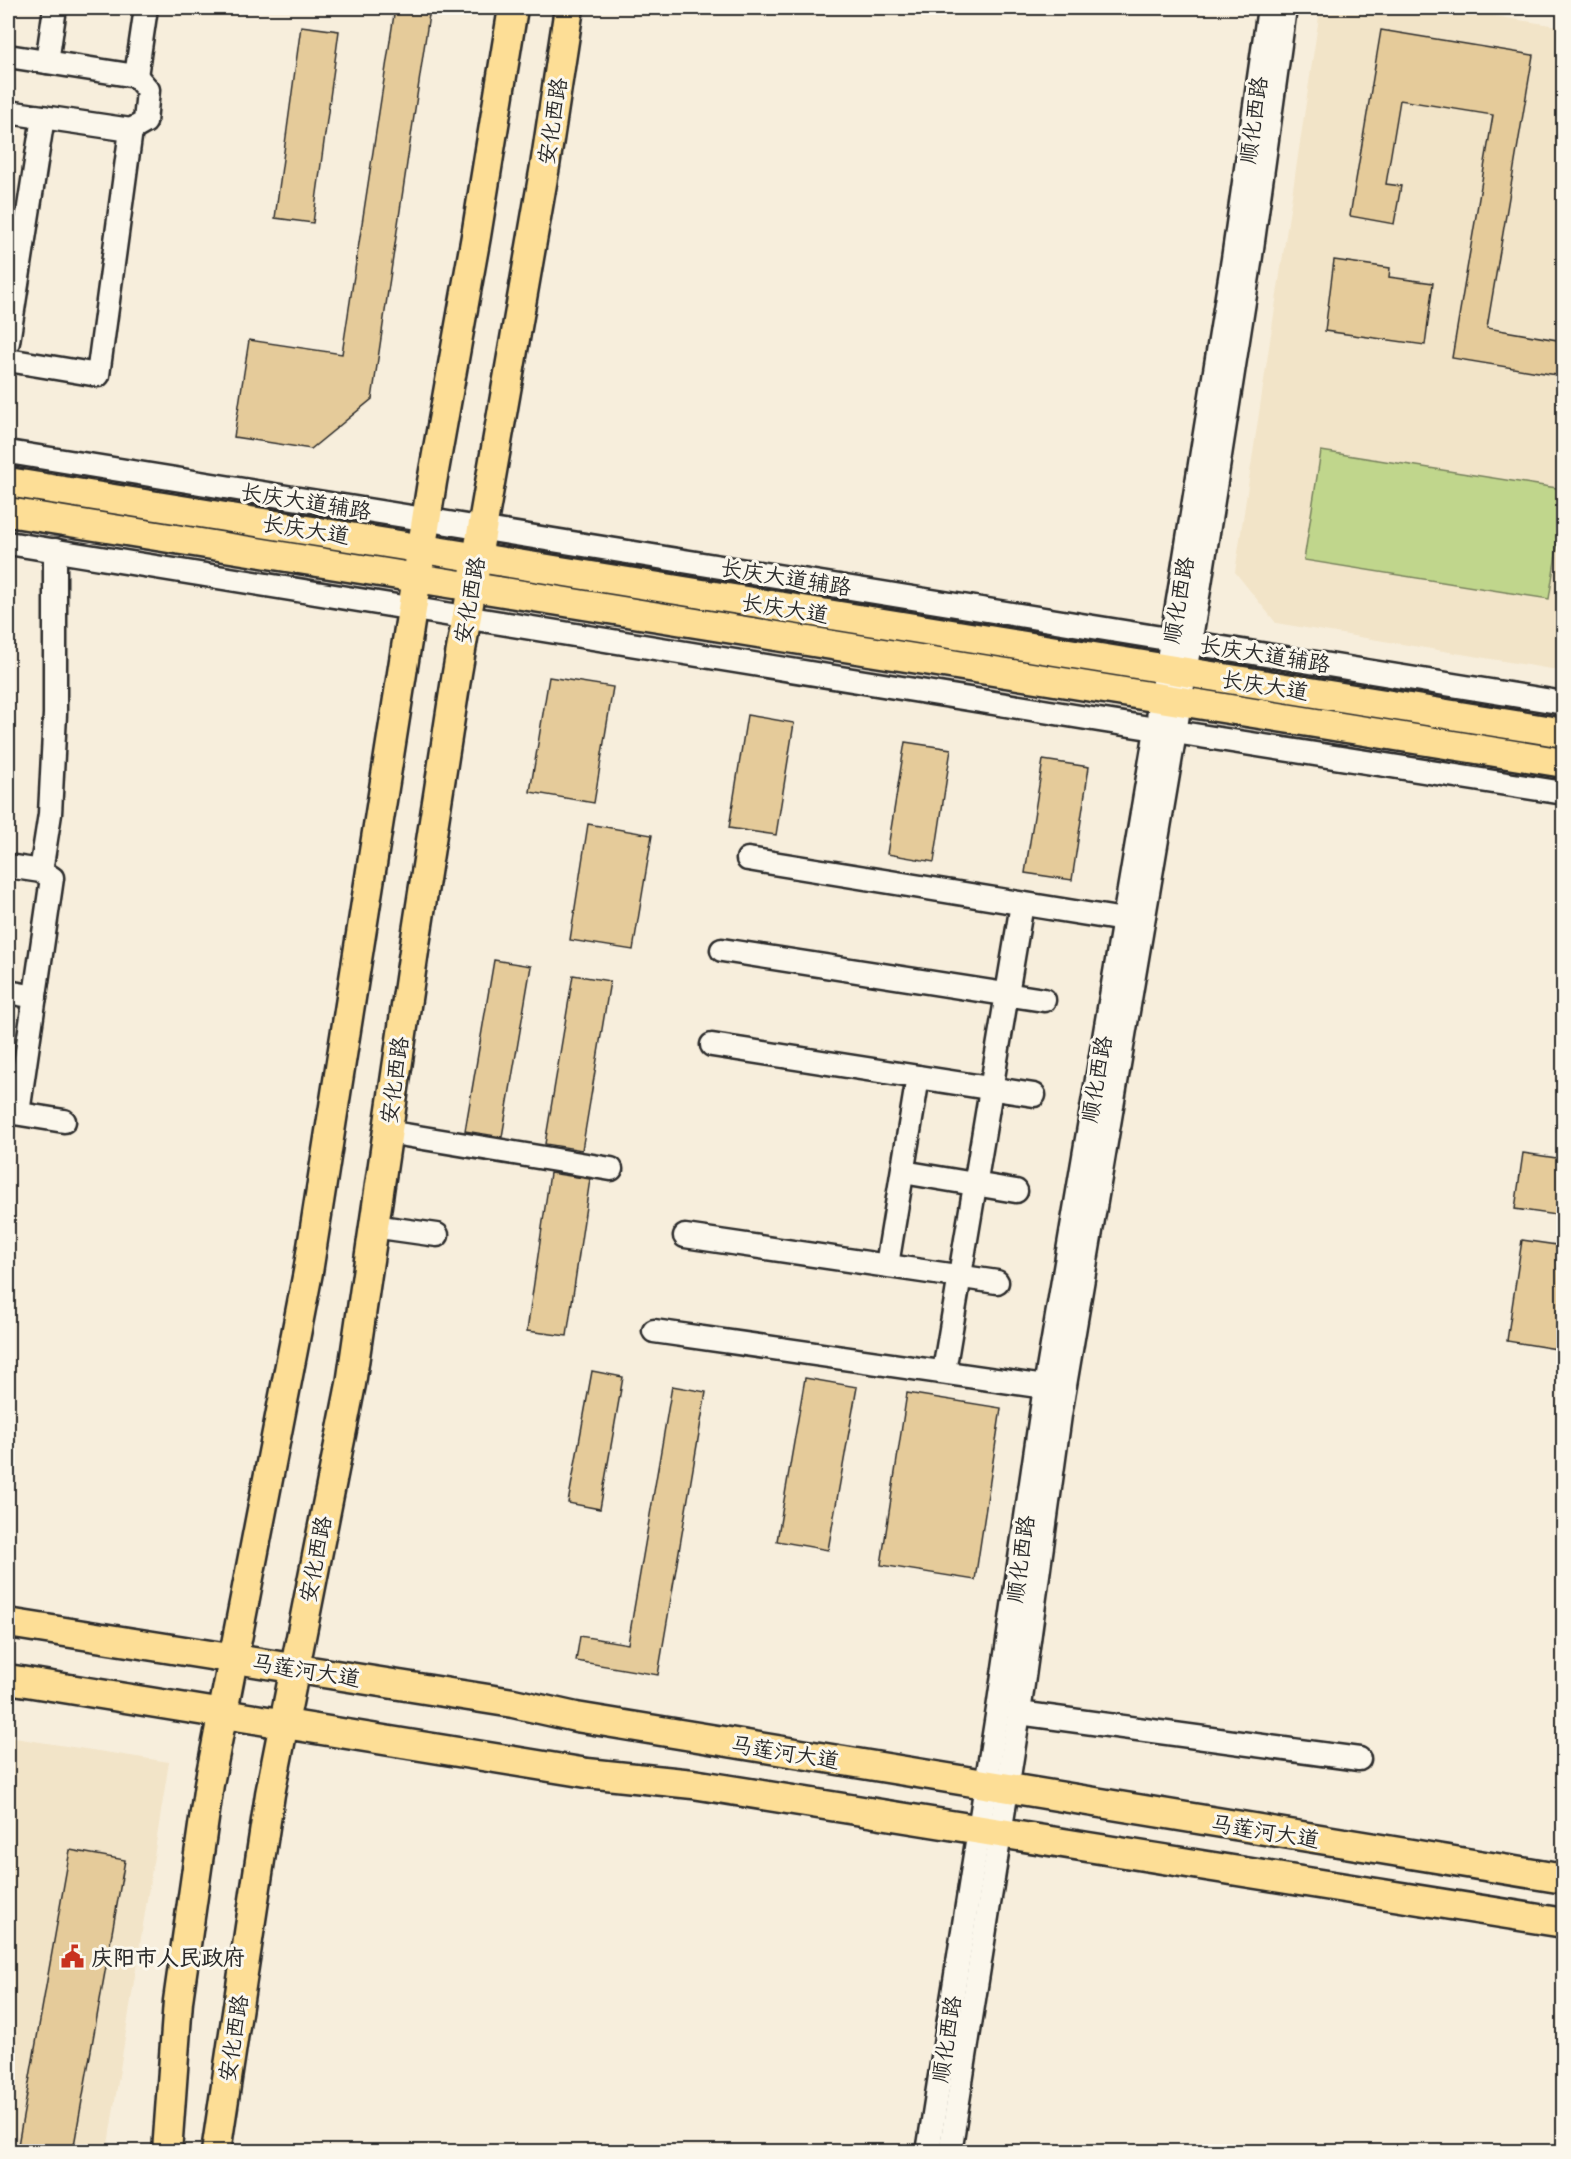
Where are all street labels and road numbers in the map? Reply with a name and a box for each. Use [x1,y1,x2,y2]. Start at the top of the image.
street label: 顺化西路 [1235,75,1275,166]
street label: 安化西路 [533,76,575,167]
street label: 长庆大道辅路 [238,479,373,527]
street label: 长庆大道 [260,510,351,552]
street label: 安化西路 [450,555,492,646]
street label: 长庆大道辅路 [718,555,853,603]
street label: 顺化西路 [1159,555,1201,646]
street label: 长庆大道 [739,589,830,631]
street label: 长庆大道辅路 [1197,632,1332,680]
street label: 长庆大道 [1219,666,1310,708]
street label: 顺化西路 [1077,1034,1119,1125]
street label: 安化西路 [376,1035,416,1126]
street label: 安化西路 [295,1514,339,1605]
street label: 顺化西路 [1002,1514,1042,1605]
street label: 马莲河大道 [249,1650,362,1694]
street label: 马莲河大道 [728,1732,841,1776]
street label: 马莲河大道 [1208,1811,1321,1855]
street label: 安化西路 [214,1993,256,2084]
street label: 顺化西路 [927,1994,969,2085]

